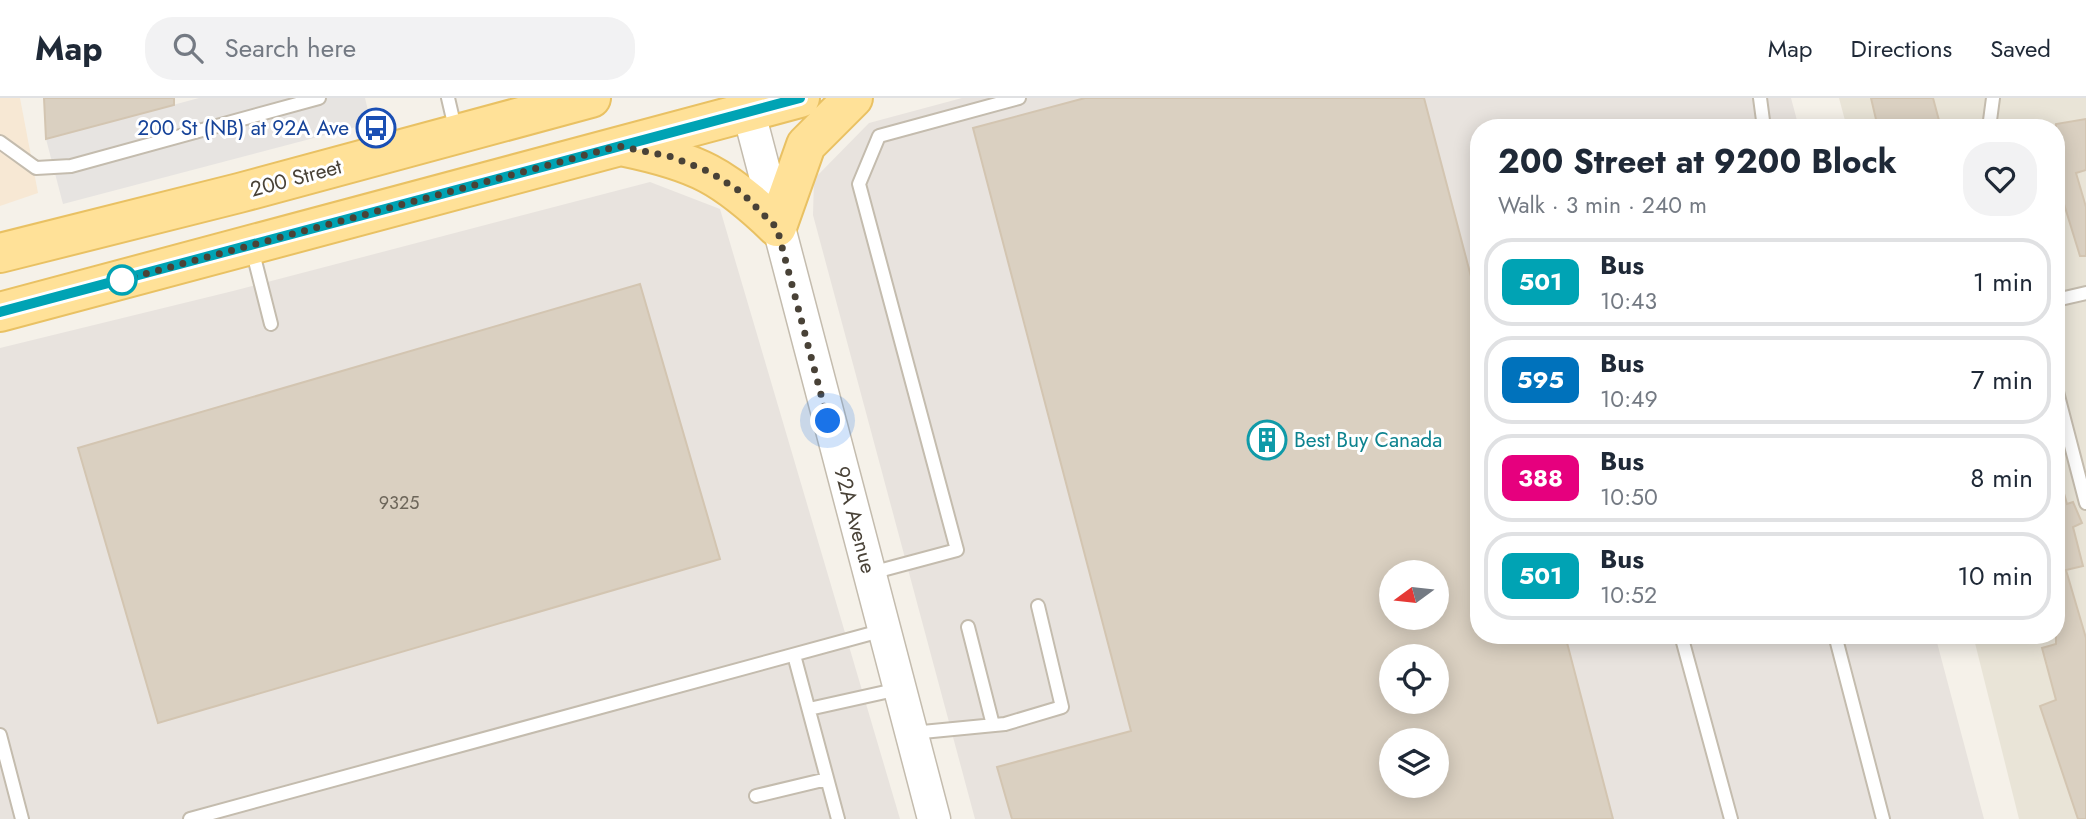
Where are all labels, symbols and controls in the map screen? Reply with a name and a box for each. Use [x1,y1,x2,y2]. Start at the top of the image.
search box [145,17,635,80]
text: Map [35,25,103,72]
icon: search [169,29,207,67]
text: Search here [225,29,356,67]
text: Map [1768,31,1813,66]
text: Directions [1851,31,1952,66]
text: Saved [1990,31,2051,66]
bus stop icon: 200 St (NB) at 92A Ave [355,107,397,149]
place label: 200 St (NB) at 92A Ave [137,113,349,143]
text: 200 Street at 9200 Block [1498,138,1897,185]
button: heart [1963,142,2037,216]
street label: 200 Street [247,151,345,205]
text: Walk · 3 min · 240 m [1498,188,1707,222]
text: Bus [1600,246,1644,284]
text: 1 min [1973,263,2033,301]
text: 501 [1519,264,1562,299]
unlabelled marker [107,265,137,295]
text: 10:43 [1600,284,1657,318]
text: Bus [1600,344,1644,382]
text: 7 min [1971,361,2033,399]
text: 595 [1517,362,1564,397]
text: 10:49 [1600,382,1658,416]
your location [810,403,845,438]
building icon: Best Buy Canada [1246,419,1288,461]
place label: Best Buy Canada [1294,425,1442,455]
text: Bus [1600,442,1644,480]
text: 8 min [1970,459,2033,497]
text: 388 [1518,460,1563,495]
street label: 92A Avenue [826,463,884,577]
text: 10:50 [1600,480,1658,514]
house number: 9325 [379,490,419,516]
text: Bus [1600,540,1644,578]
text: 10 min [1957,557,2033,595]
text: 501 [1519,558,1562,593]
north arrow [1379,560,1449,630]
map controls [1379,560,1449,798]
text: 10:52 [1600,578,1657,612]
button: locate [1379,644,1449,714]
button: layers [1379,728,1449,798]

